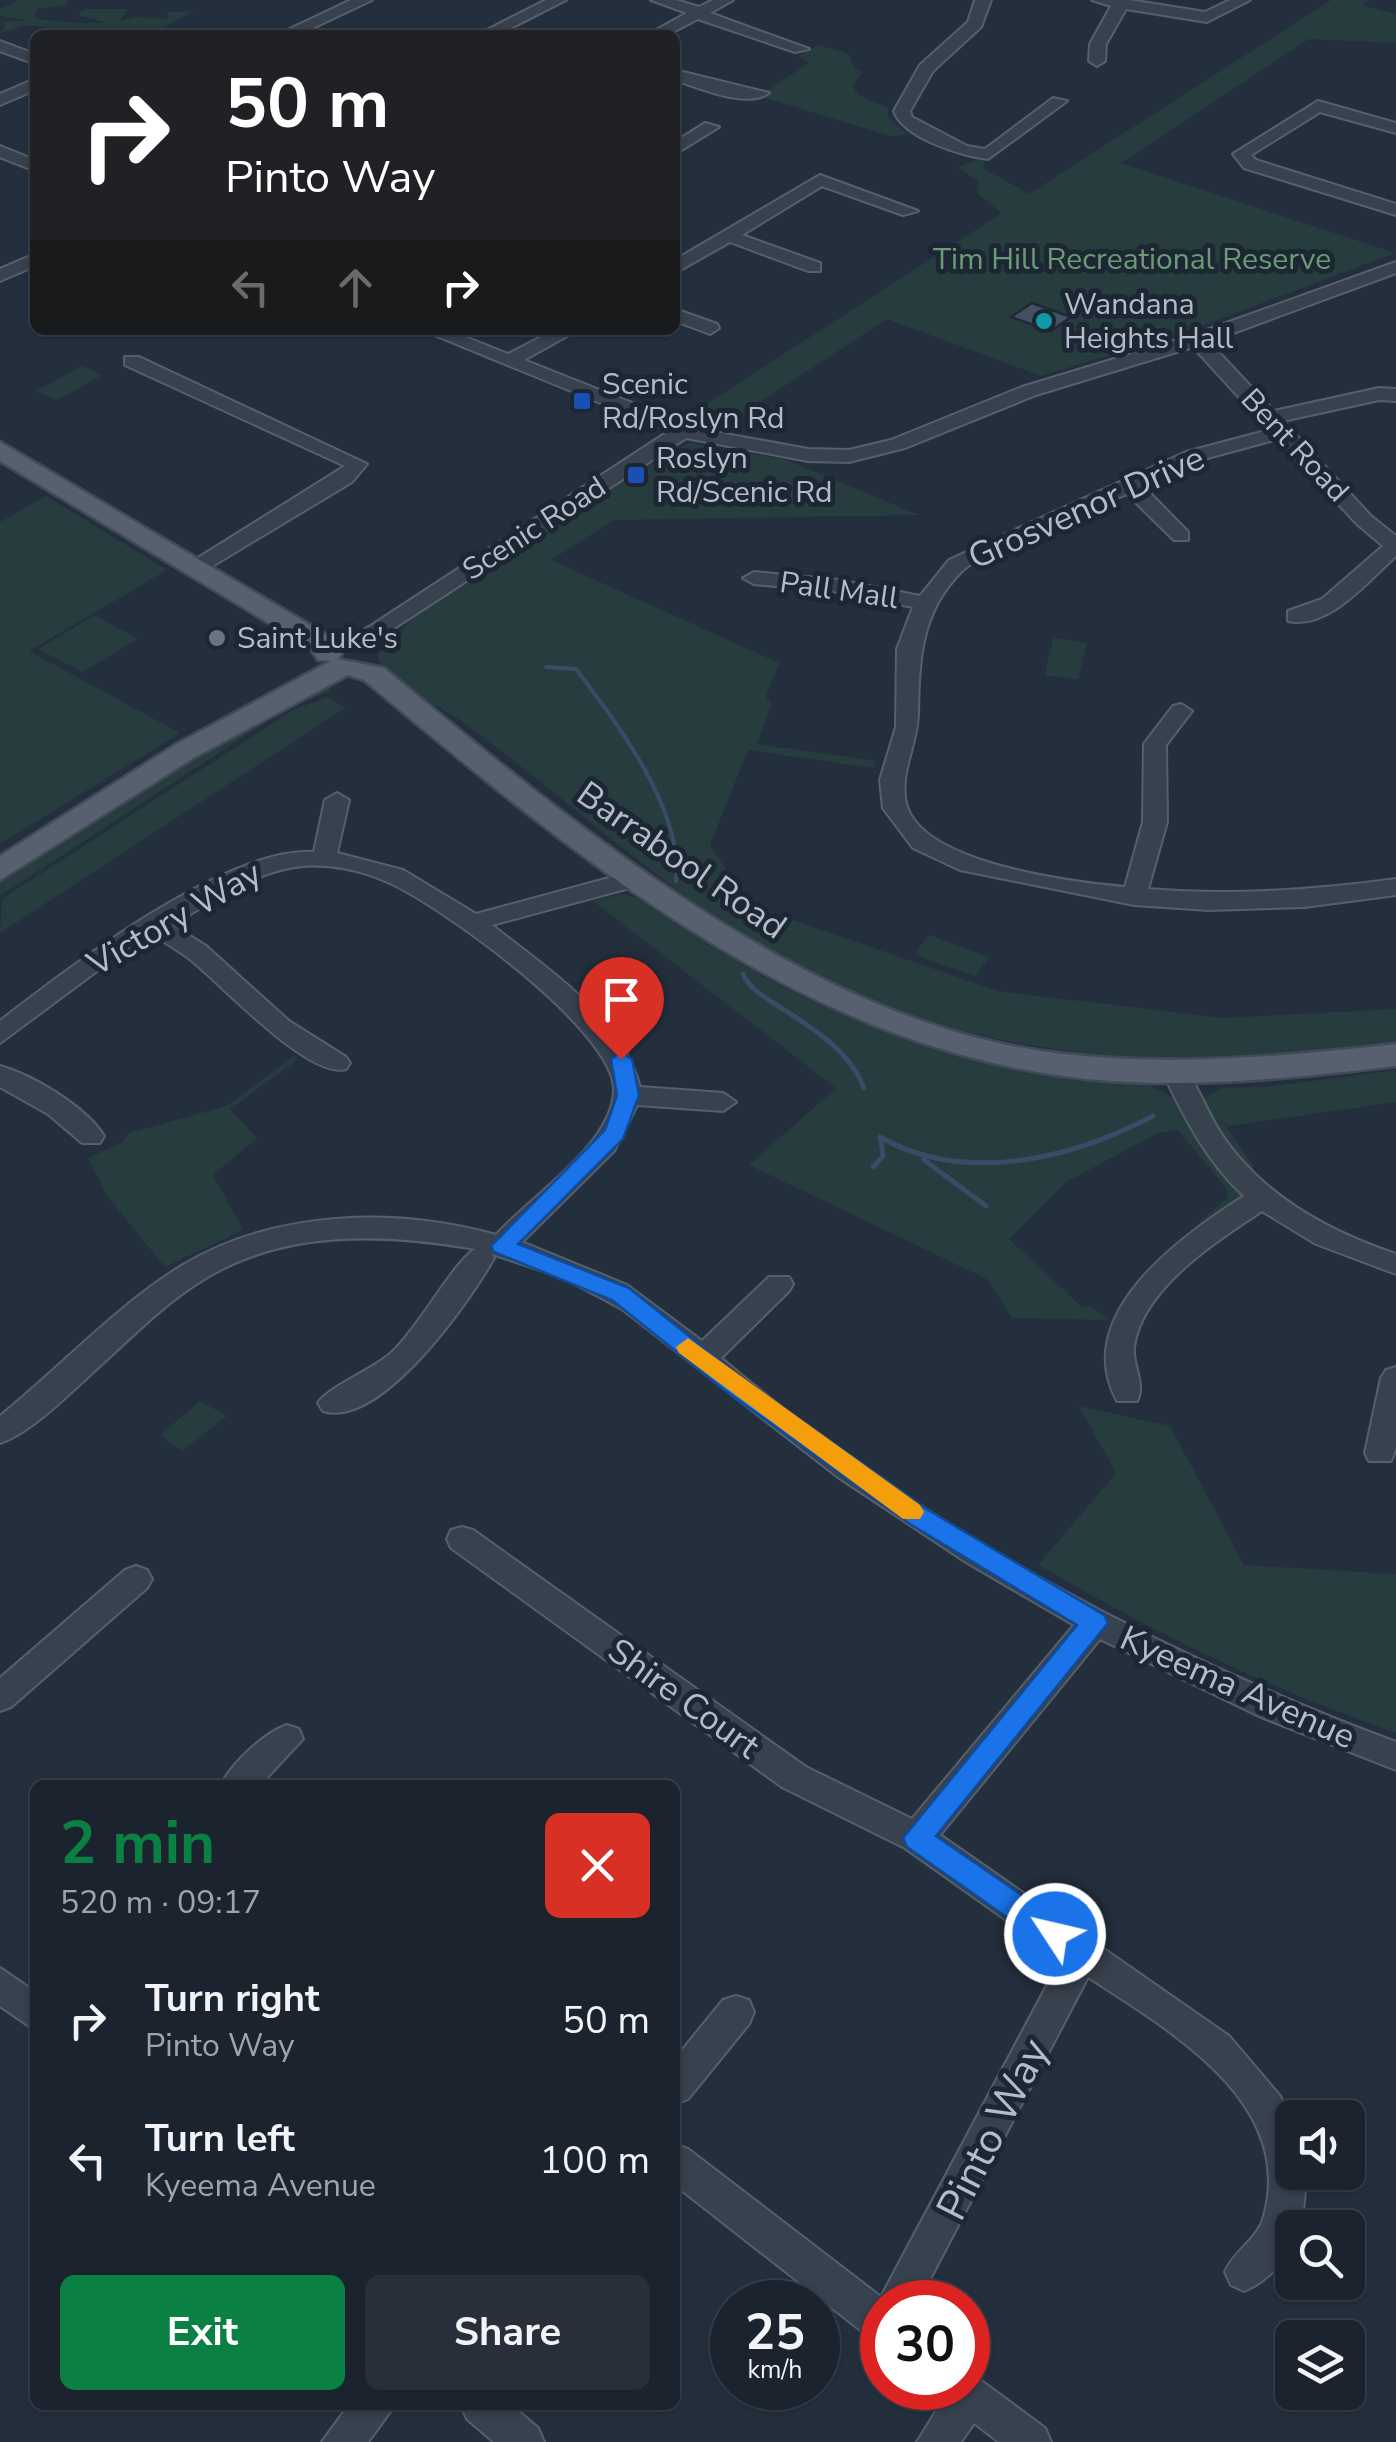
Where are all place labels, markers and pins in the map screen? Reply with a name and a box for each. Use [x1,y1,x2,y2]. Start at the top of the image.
place label: Wandana Heights Hall [1064,284,1234,359]
marker: Wandana Heights Hall [1033,310,1055,332]
place label: Scenic Rd/Roslyn Rd [602,364,784,439]
marker: Scenic Rd/Roslyn Rd [571,390,593,412]
place label: Roslyn Rd/Scenic Rd [656,438,833,513]
marker: Roslyn Rd/Scenic Rd [625,464,647,486]
place label: Saint Luke's [237,618,398,659]
marker: Saint Luke's [206,627,228,649]
pin [579,957,664,1060]

